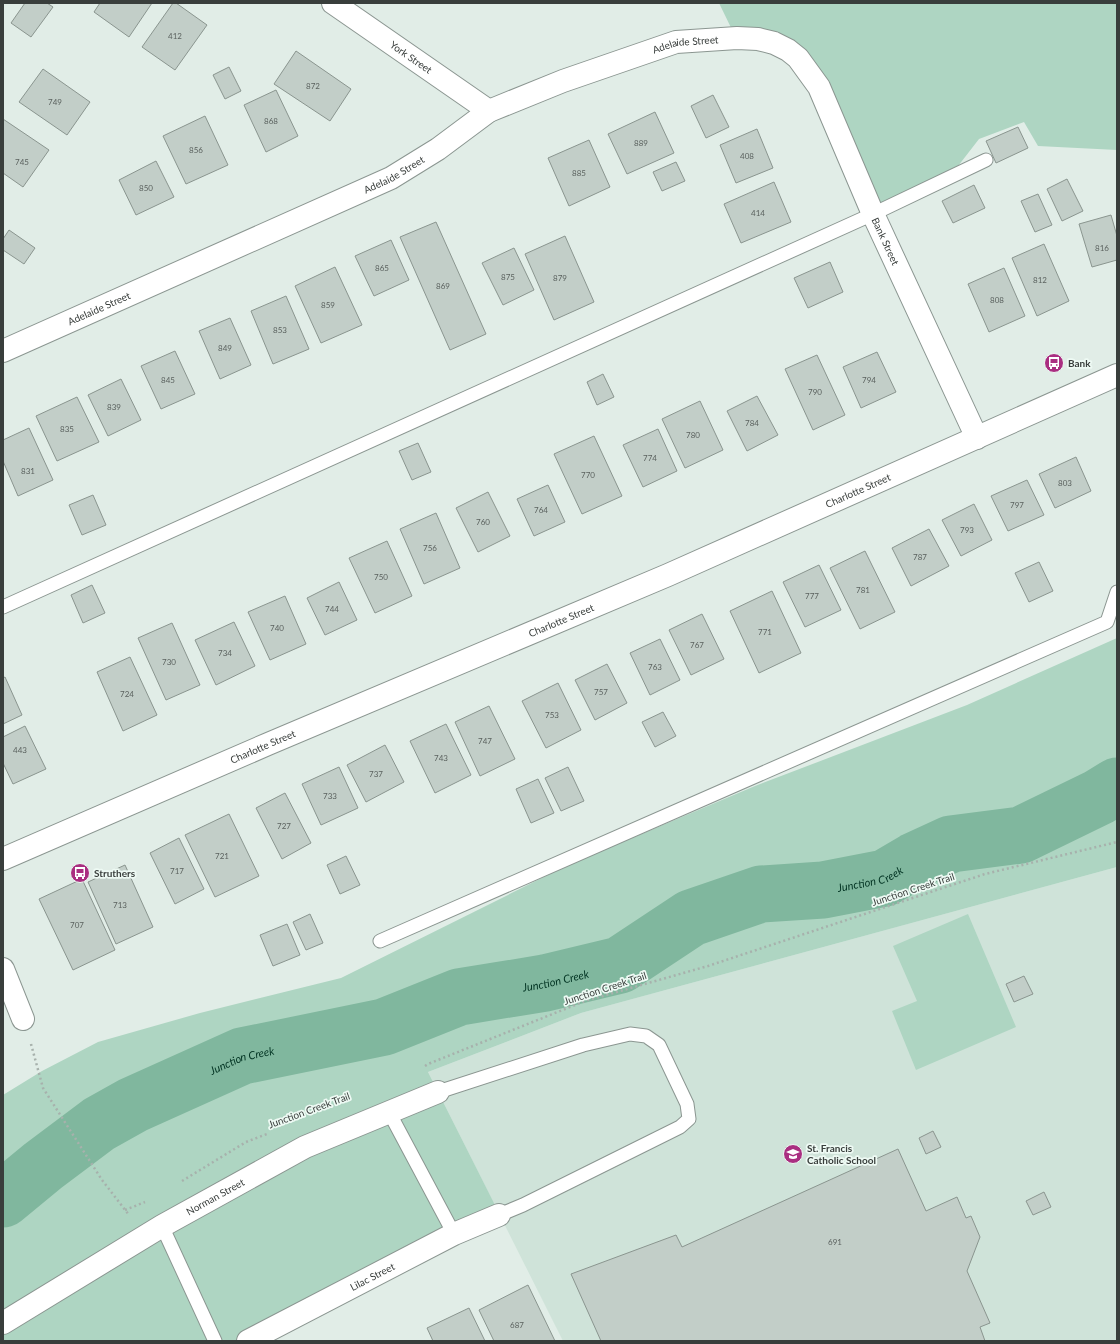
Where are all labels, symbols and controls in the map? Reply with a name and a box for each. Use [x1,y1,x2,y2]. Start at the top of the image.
house number: 412 [168,31,182,41]
street label: Adelaide Street [651,33,719,56]
street label: York Street [388,38,435,76]
house number: 872 [306,81,320,91]
house number: 749 [48,97,62,107]
house number: 868 [264,116,278,126]
house number: 889 [634,138,648,148]
house number: 856 [189,145,203,155]
house number: 408 [740,151,754,161]
street label: Adelaide Street [362,153,427,195]
house number: 745 [15,157,29,167]
house number: 885 [572,168,586,178]
house number: 850 [139,183,153,193]
house number: 414 [751,208,765,218]
street label: Bank Street [869,216,902,267]
house number: 816 [1095,243,1109,253]
house number: 865 [375,263,389,273]
house number: 875 [501,272,515,282]
house number: 879 [553,273,567,283]
house number: 812 [1033,275,1047,285]
house number: 869 [436,281,450,291]
street label: Adelaide Street [66,289,132,327]
house number: 808 [990,295,1004,305]
house number: 859 [321,300,335,310]
house number: 853 [273,325,287,335]
house number: 849 [218,343,232,353]
bus stop icon: Bank [1043,352,1065,374]
place label: Bank [1068,357,1091,369]
house number: 845 [161,375,175,385]
house number: 794 [862,375,876,385]
house number: 790 [808,387,822,397]
house number: 839 [107,402,121,412]
house number: 784 [745,418,759,428]
house number: 835 [60,424,74,434]
house number: 780 [686,430,700,440]
house number: 774 [643,453,657,463]
house number: 831 [21,466,35,476]
house number: 770 [581,470,595,480]
street label: Charlotte Street [824,471,893,510]
house number: 803 [1058,478,1072,488]
house number: 797 [1010,500,1024,510]
house number: 764 [534,505,548,515]
house number: 760 [476,517,490,527]
house number: 793 [960,525,974,535]
house number: 756 [423,543,437,553]
house number: 787 [913,552,927,562]
house number: 750 [374,572,388,582]
house number: 781 [856,585,870,595]
house number: 777 [805,591,819,601]
street label: Charlotte Street [527,601,596,639]
house number: 744 [325,604,339,614]
house number: 740 [270,623,284,633]
house number: 771 [758,627,772,637]
house number: 767 [690,640,704,650]
house number: 734 [218,648,232,658]
house number: 730 [162,657,176,667]
house number: 763 [648,662,662,672]
house number: 757 [594,687,608,697]
house number: 724 [120,689,134,699]
house number: 753 [545,710,559,720]
street label: Charlotte Street [228,727,297,766]
house number: 747 [478,736,492,746]
house number: 443 [13,745,27,755]
house number: 743 [434,753,448,763]
house number: 737 [369,769,383,779]
house number: 733 [323,791,337,801]
house number: 727 [277,821,291,831]
house number: 721 [215,851,229,861]
bus stop icon: Struthers [69,862,91,884]
water label: Junction Creek [835,862,905,894]
house number: 717 [170,866,184,876]
place label: Struthers [94,867,136,879]
street label: Junction Creek Trail [870,870,956,908]
house number: 713 [113,900,127,910]
house number: 707 [70,920,84,930]
water label: Junction Creek [520,966,591,993]
street label: Junction Creek Trail [562,969,648,1007]
water label: Junction Creek [206,1043,276,1077]
street label: Junction Creek Trail [267,1090,351,1130]
place label: St. Francis Catholic School [807,1142,876,1166]
school or university icon: St. Francis Catholic School [782,1143,804,1165]
street label: Norman Street [184,1176,247,1217]
house number: 691 [828,1237,842,1247]
street label: Lilac Street [348,1260,397,1293]
house number: 687 [510,1320,524,1330]

